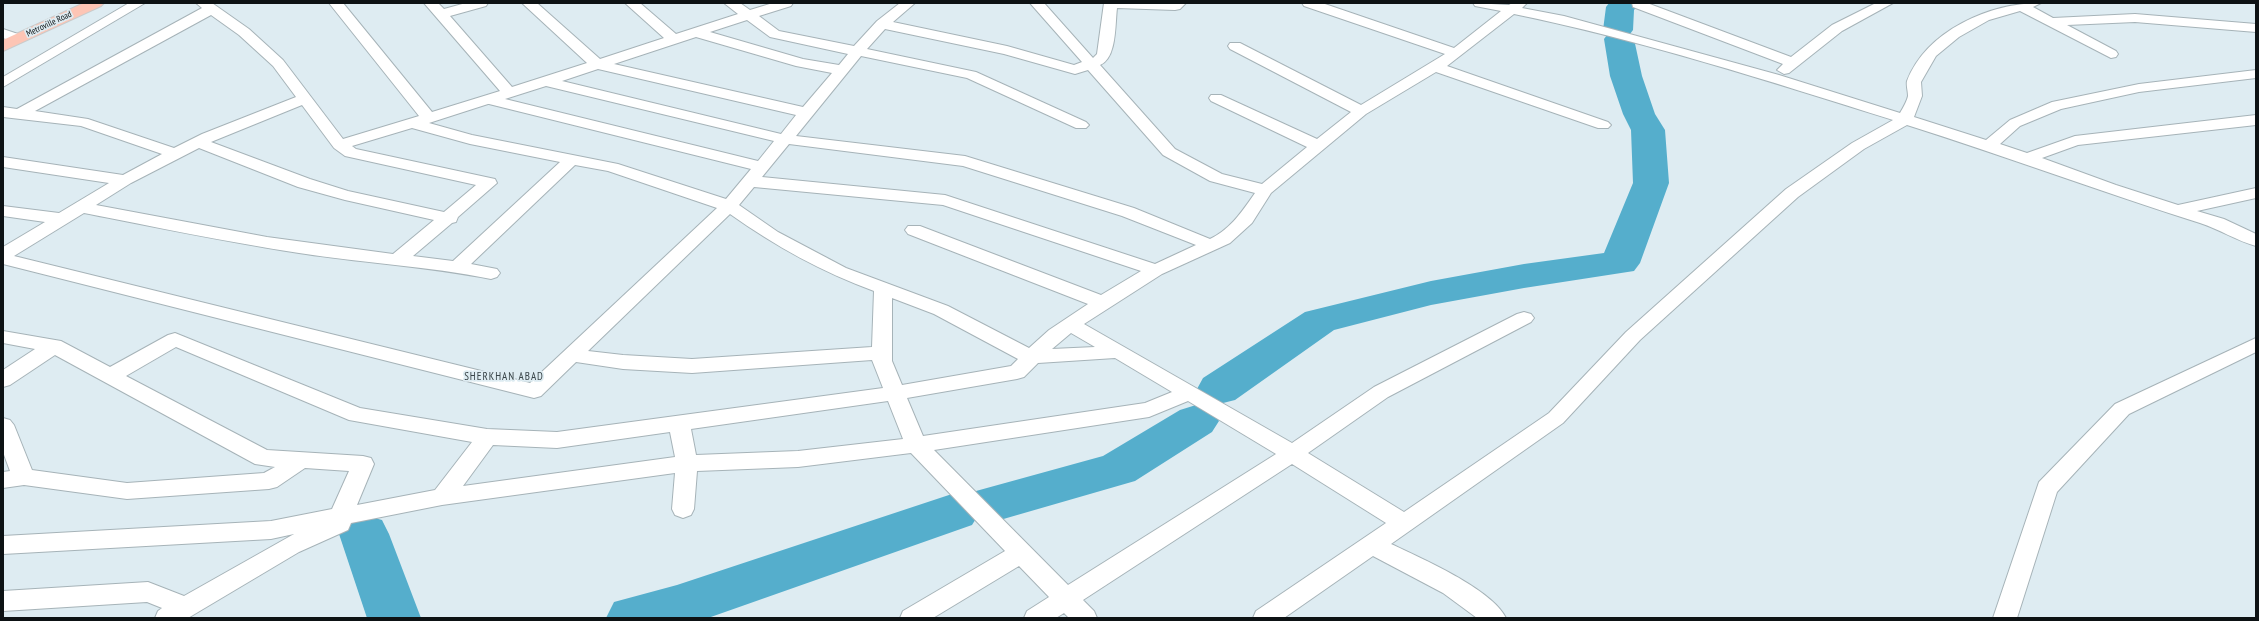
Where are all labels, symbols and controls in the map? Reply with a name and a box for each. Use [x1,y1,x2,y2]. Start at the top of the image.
street label: Metroville Road [25,9,73,39]
district label: SHERKHAN ABAD [464,370,544,384]

